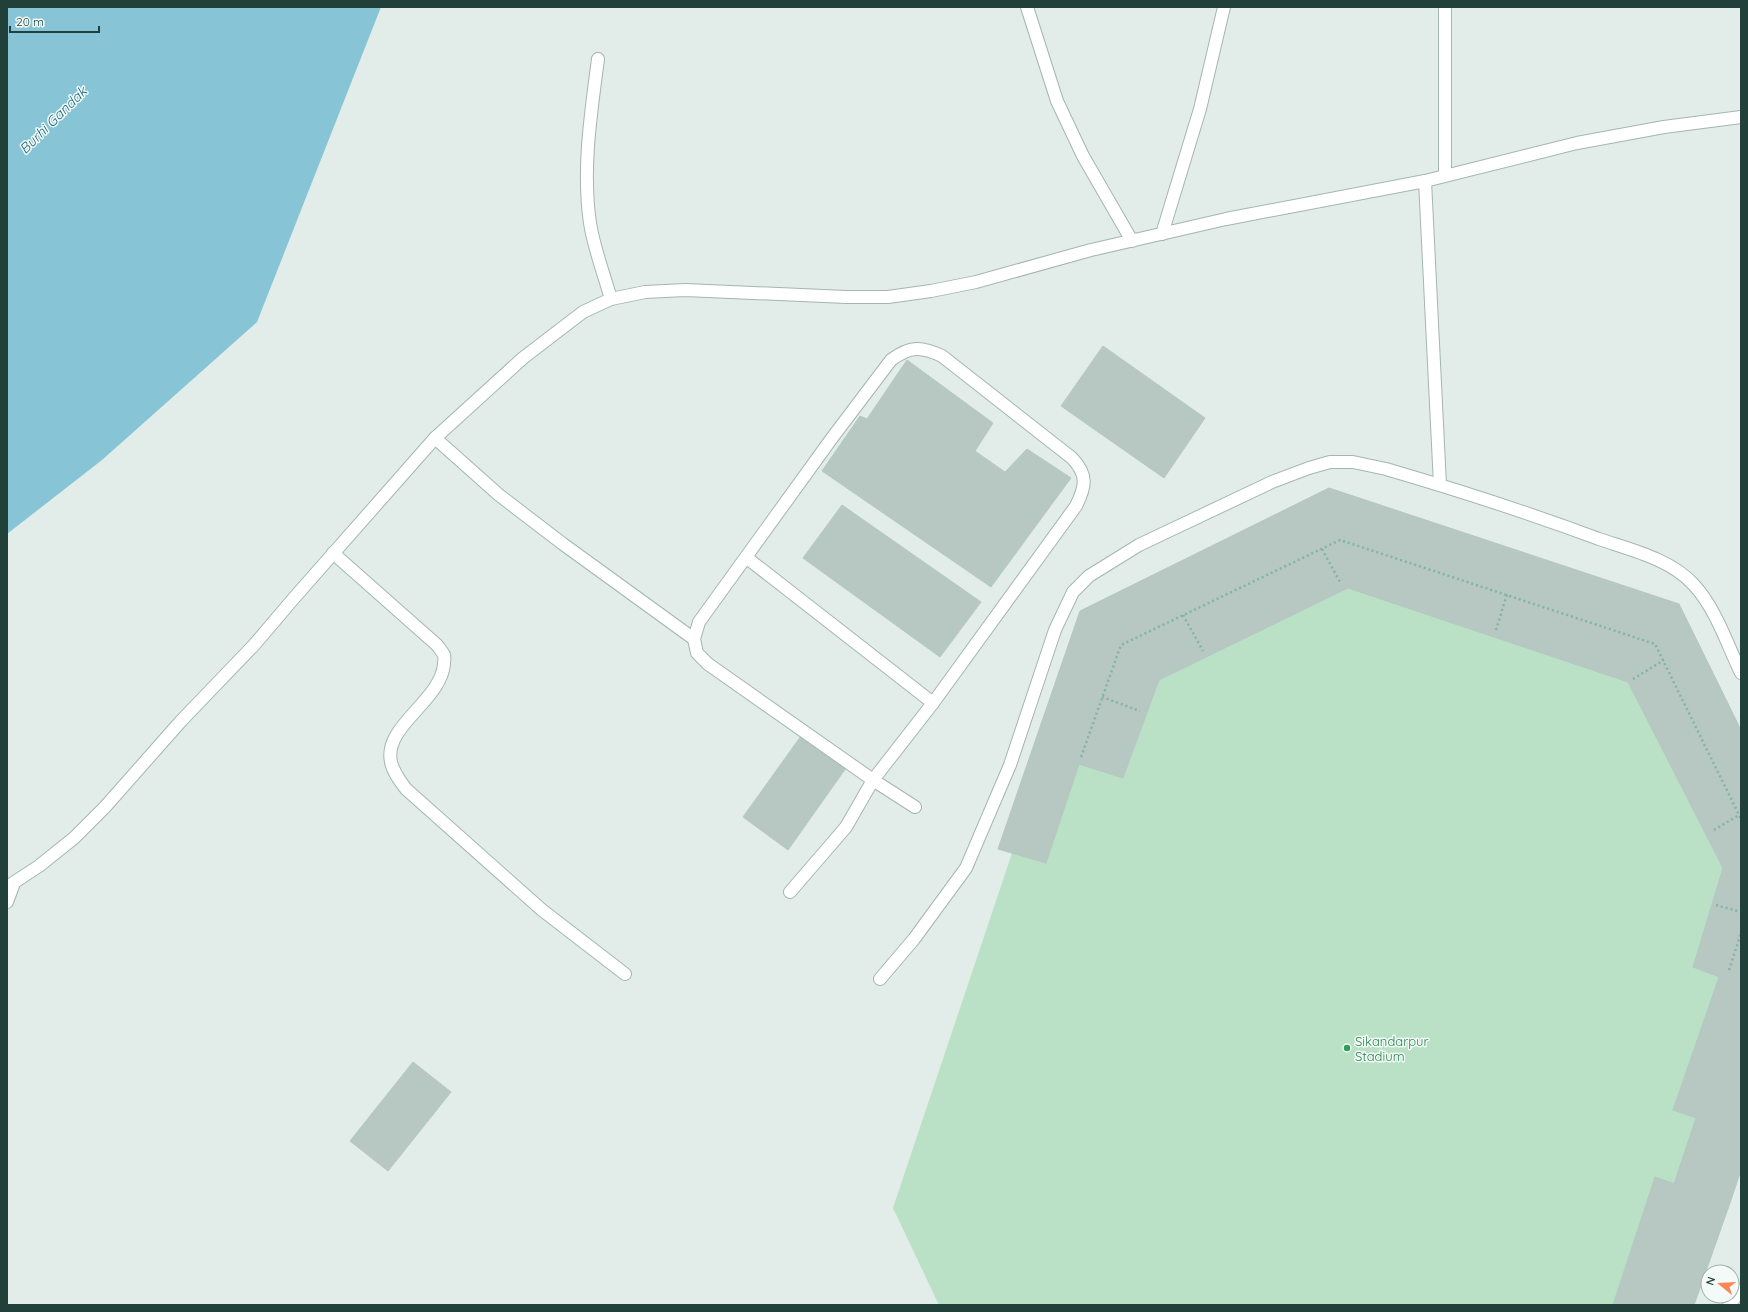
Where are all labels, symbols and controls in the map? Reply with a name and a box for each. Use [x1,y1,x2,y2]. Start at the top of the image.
scale bar [10,8,99,34]
text: 20 m [16,14,44,29]
water label: Burhi Gandak [15,81,92,158]
place label: Sikandarpur Stadium [1355,1033,1428,1064]
marker: Sikandarpur Stadium [1342,1043,1352,1053]
north arrow [1700,1264,1740,1304]
text: N [1703,1275,1718,1287]

